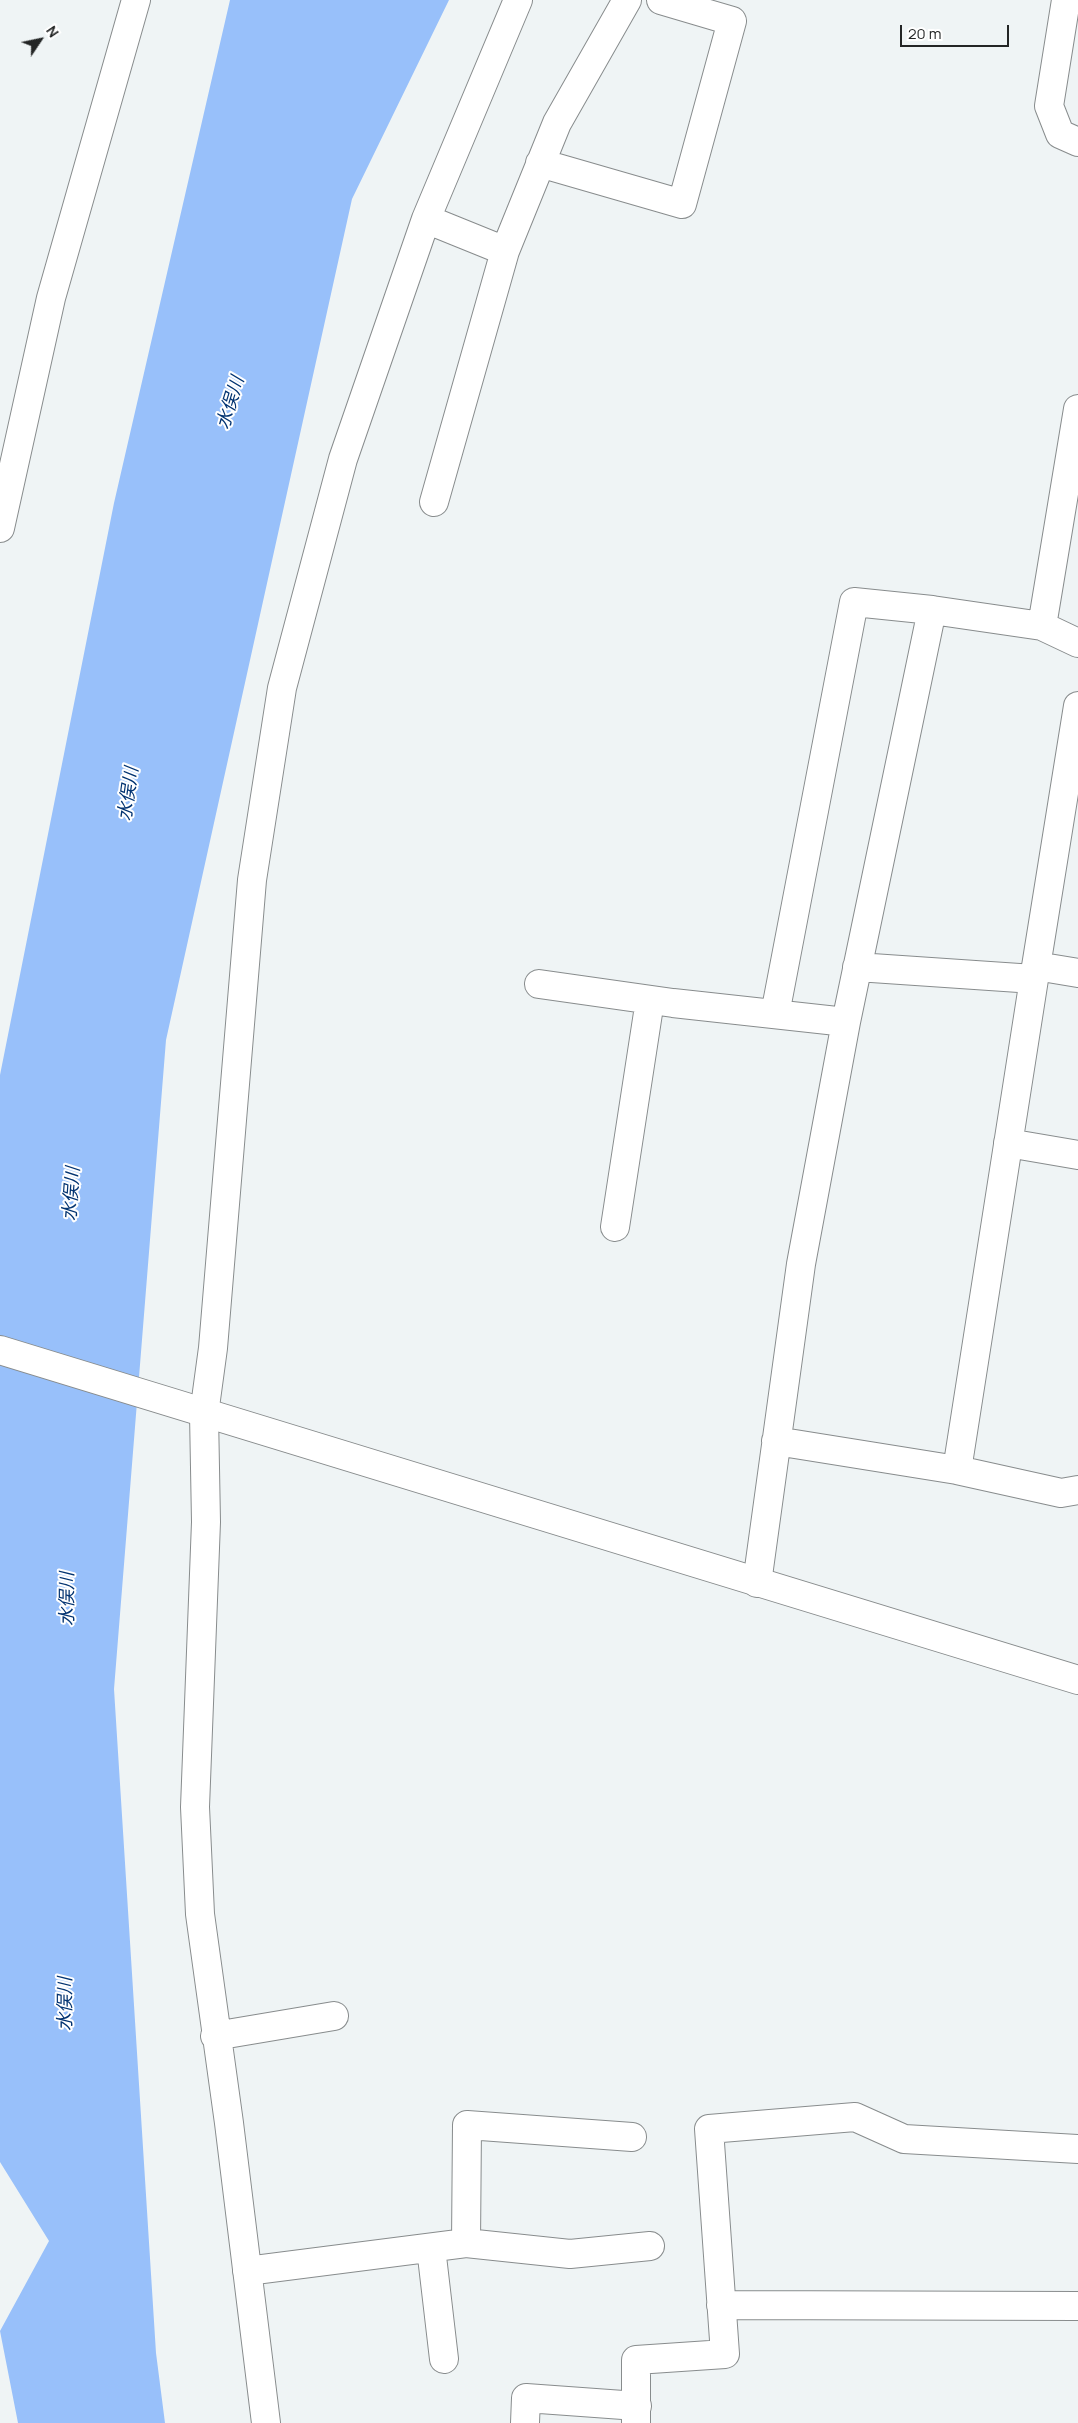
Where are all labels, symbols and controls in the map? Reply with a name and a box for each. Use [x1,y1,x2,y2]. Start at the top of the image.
north arrow [15,15,65,65]
scale bar [903,15,1012,47]
text: N [42,22,64,41]
text: 20 m [908,23,941,44]
water label: 水俣川 [213,374,249,432]
water label: 水俣川 [115,766,143,822]
water label: 水俣川 [59,1166,85,1222]
water label: 水俣川 [57,1572,79,1626]
water label: 水俣川 [55,1977,77,2031]

